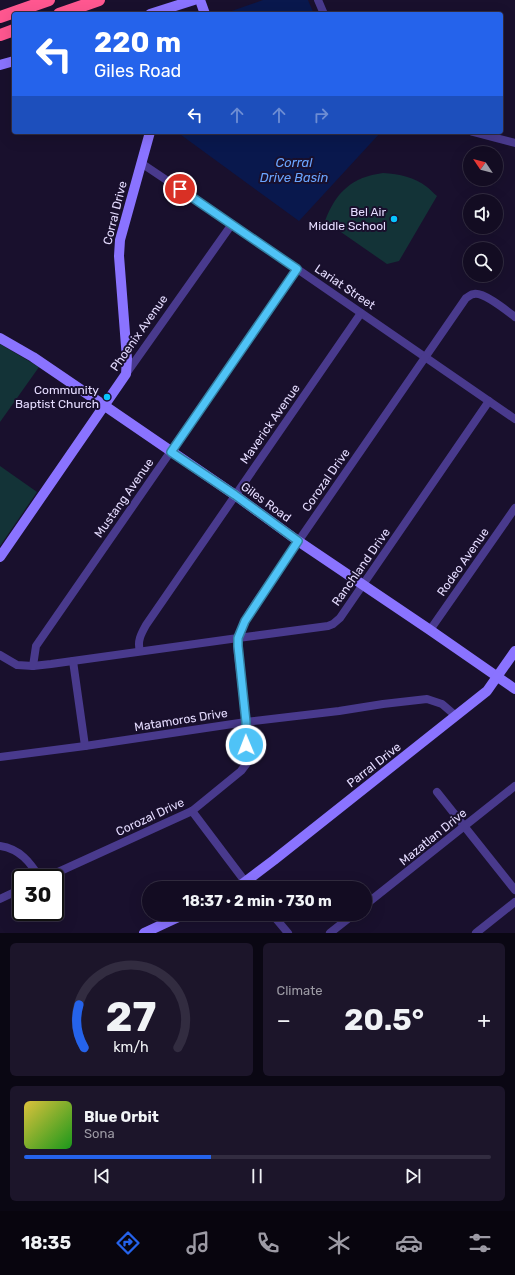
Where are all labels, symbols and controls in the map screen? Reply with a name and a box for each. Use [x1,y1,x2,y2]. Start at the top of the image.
text: 220 m [94,26,181,59]
icon: left [28,28,80,80]
text: Giles Road [94,60,181,82]
icon: left [184,104,206,126]
icon: ahead [226,104,248,126]
icon: ahead [268,104,290,126]
icon: right [310,104,332,126]
north arrow [463,146,503,186]
map controls [463,146,503,282]
water label: Corral Drive Basin [260,155,328,185]
pin [163,172,197,206]
icon: arrive [169,178,191,200]
street label: Corral Drive [100,179,130,246]
button: sound [463,194,503,234]
place label: Bel Air Middle School [309,205,386,233]
marker: Bel Air Middle School [389,214,399,224]
button: search [463,242,503,282]
street label: Lariat Street [312,262,378,312]
street label: Phoenix Avenue [107,292,171,374]
street label: Maverick Avenue [237,381,303,467]
place label: Community Baptist Church [15,383,99,411]
marker: Community Baptist Church [102,392,112,402]
street label: Corozal Drive [299,446,353,514]
street label: Mustang Avenue [92,456,157,540]
street label: Giles Road [238,479,294,525]
street label: Ranchland Drive [329,525,393,608]
street label: Rodeo Avenue [434,525,492,599]
street label: Matamoros Drive [133,706,229,734]
position arrow [225,724,267,766]
street label: Parral Drive [344,739,404,790]
street label: Corozal Drive [114,795,187,839]
street label: Mazatlan Drive [397,806,470,868]
speed limit sign: 30 [12,869,64,921]
text: 18:37 · 2 min · 730 m [182,892,332,910]
text: Climate [277,983,323,998]
text: 27 [106,991,157,1040]
text: 20.5° [344,1002,424,1038]
text: − [277,1007,291,1034]
text: + [477,1007,491,1034]
text: km/h [113,1038,149,1055]
text: Blue Orbit [84,1108,159,1126]
text: Sona [84,1126,115,1141]
icon: previous [91,1165,113,1187]
icon: pause [246,1165,268,1187]
icon: next [402,1165,424,1187]
icon: directions [114,1229,142,1257]
icon: music [184,1229,212,1257]
icon: phone [254,1229,282,1257]
icon: climate [325,1229,353,1257]
icon: car [395,1229,423,1257]
icon: filters [466,1229,494,1257]
text: 18:35 [21,1232,71,1254]

